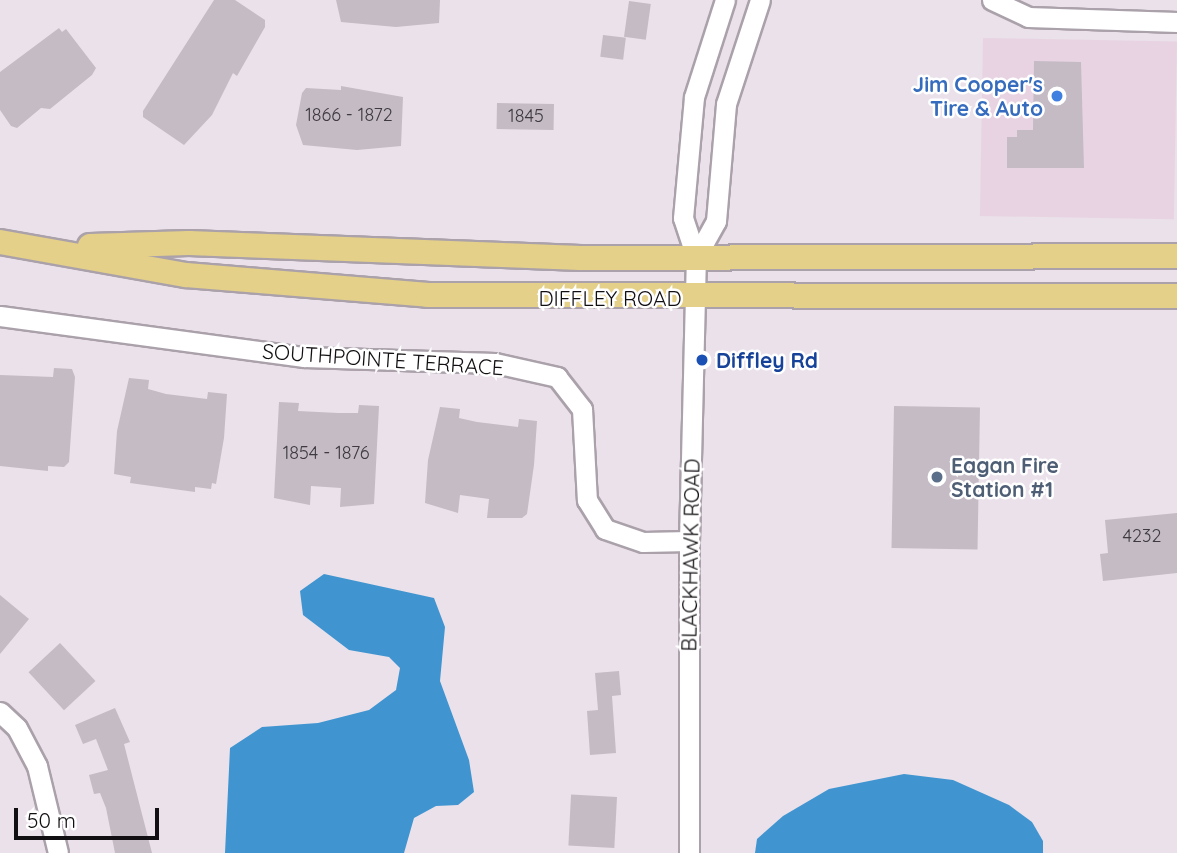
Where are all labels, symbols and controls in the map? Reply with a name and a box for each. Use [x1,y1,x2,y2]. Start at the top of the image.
place label: Jim Cooper's Tire & Auto [913,71,1043,121]
marker: Jim Cooper's Tire & Auto [1049,88,1065,104]
house number: 1866 - 1872 [305,104,393,126]
house number: 1845 [508,105,544,127]
street label: DIFFLEY ROAD [538,285,682,311]
street label: SOUTHPOINTE TERRACE [261,338,505,380]
place label: Diffley Rd [716,347,818,373]
marker: Diffley Rd [694,352,710,368]
house number: 1854 - 1876 [283,442,369,464]
place label: Eagan Fire Station #1 [951,452,1059,502]
street label: BLACKHAWK ROAD [676,458,704,652]
marker: Eagan Fire Station #1 [929,469,945,485]
house number: 4232 [1123,525,1161,547]
scale bar [18,794,163,838]
text: 50 m [27,807,76,833]

